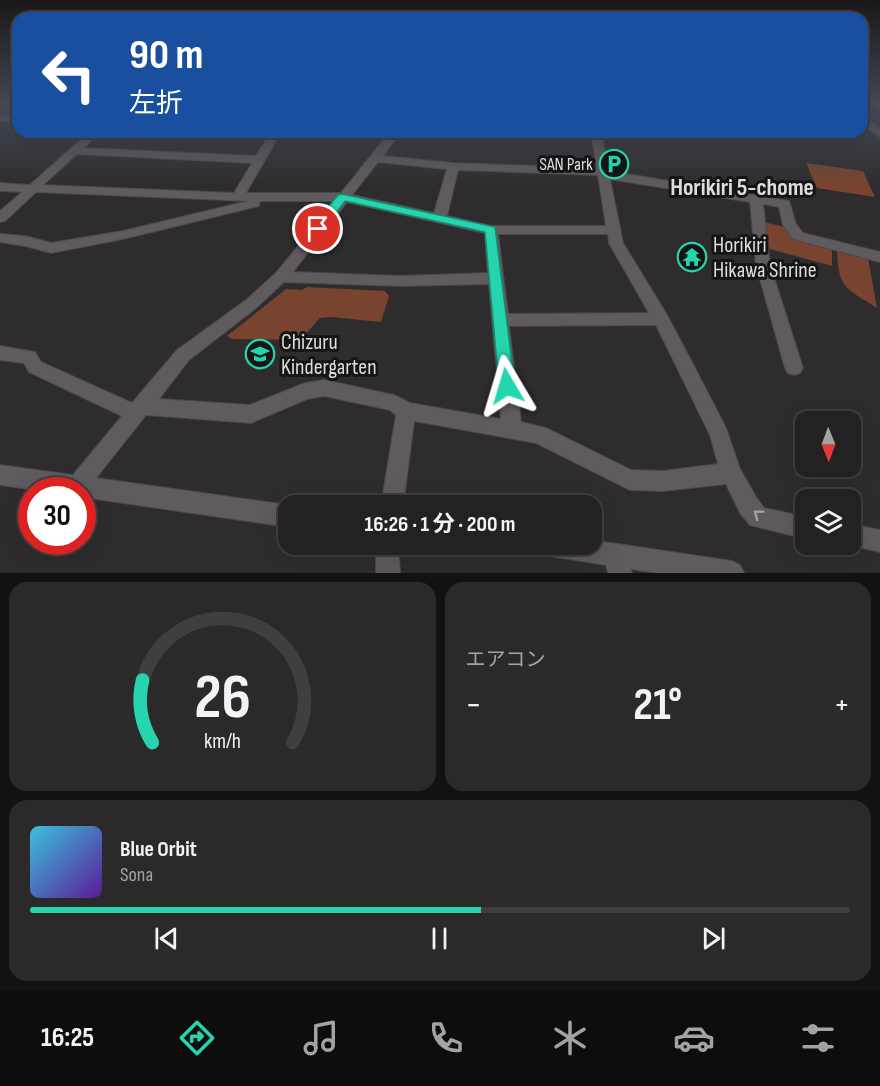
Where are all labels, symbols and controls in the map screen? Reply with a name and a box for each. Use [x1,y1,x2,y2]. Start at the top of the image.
text: 90 m [129,30,203,81]
icon: left [30,36,108,114]
text: 左折 [129,88,183,120]
parking icon: SAN Park [598,148,630,180]
place label: SAN Park [539,154,593,175]
district label: Horikiri 5-chome [670,173,814,202]
pin [292,203,343,254]
icon: arrive [301,212,334,245]
place label: Horikiri Hikawa Shrine [713,232,817,284]
temple icon: Horikiri Hikawa Shrine [676,241,708,273]
place label: Chizuru Kindergarten [281,329,377,381]
school or university icon: Chizuru Kindergarten [244,338,276,370]
position arrow [475,354,539,418]
north arrow [795,411,861,477]
map controls [795,411,861,555]
speed limit sign: 30 [18,477,96,555]
button: layers [795,489,861,555]
one-way arrow [754,510,765,521]
text: 16:26 · 1 分 · 200 m [365,511,515,538]
text: エアコン [466,648,546,672]
text: 26 [194,661,251,736]
text: 21° [633,678,682,733]
text: − [466,685,482,725]
text: + [834,685,850,725]
text: km/h [204,730,241,755]
text: Blue Orbit [120,836,197,863]
text: Sona [120,863,153,887]
icon: previous [150,922,183,955]
icon: pause [423,922,456,955]
icon: next [697,922,730,955]
icon: directions [176,1017,218,1059]
icon: music [300,1017,342,1059]
icon: phone [425,1017,467,1059]
icon: climate [549,1017,591,1059]
icon: car [673,1017,715,1059]
icon: filters [797,1017,839,1059]
text: 16:25 [41,1022,94,1054]

